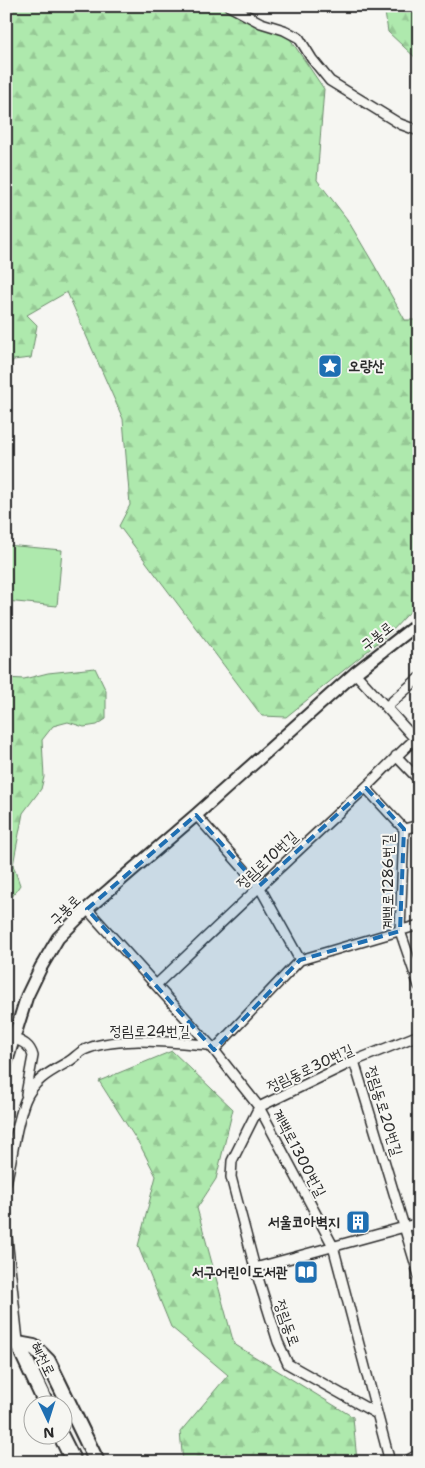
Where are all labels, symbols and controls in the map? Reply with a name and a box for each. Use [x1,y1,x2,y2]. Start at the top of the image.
place icon: 오량산 [317,353,343,379]
place label: 오량산 [348,356,384,376]
street label: 구봉로 [357,617,397,655]
street label: 정림로10번길 [232,827,302,893]
street label: 계백로1286번길 [378,834,398,930]
street label: 구봉로 [45,890,85,930]
street label: 정림로24번길 [110,1021,190,1041]
street label: 정림동로30번길 [264,1039,356,1097]
street label: 정림동로20번길 [361,1064,407,1158]
street label: 계백로1300번길 [267,1105,331,1201]
building icon: 서울코아벽지 [345,1209,371,1235]
place label: 서울코아벽지 [268,1212,340,1232]
library icon: 서구어린이도서관 [293,1259,319,1285]
place label: 서구어린이도서관 [191,1262,288,1282]
street label: 정림동로 [270,1297,304,1349]
street label: 혜천로 [26,1338,60,1380]
north arrow [22,1396,72,1446]
text: N [43,1424,55,1442]

